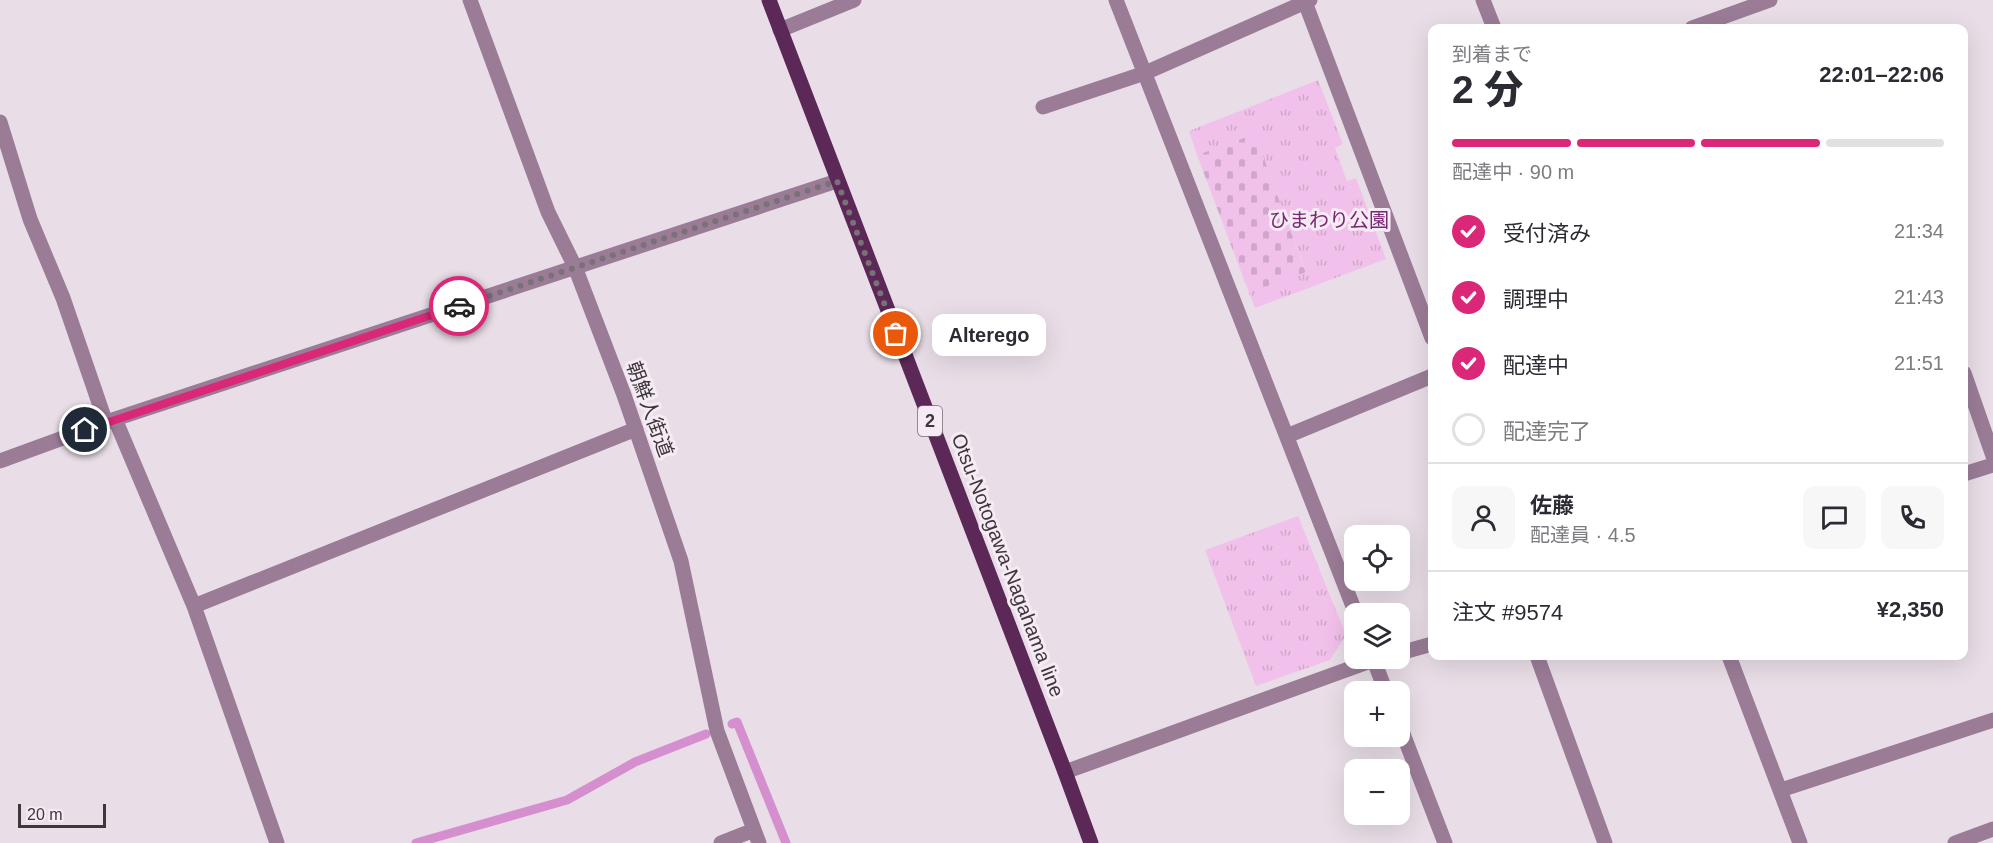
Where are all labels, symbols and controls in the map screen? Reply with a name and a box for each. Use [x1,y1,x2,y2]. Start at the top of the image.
text: 到着まで [1452,43,1532,65]
text: 22:01–22:06 [1819,62,1944,87]
text: 2 分 [1452,68,1524,111]
text: 配達中 · 90 m [1452,161,1574,183]
park label: ひまわり公園 [1269,209,1389,231]
icon: check [1452,215,1485,248]
text: 21:34 [1894,220,1944,242]
text: 受付済み [1503,221,1591,246]
courier [429,276,489,336]
icon: check [1452,281,1485,314]
text: 21:43 [1894,286,1944,308]
text: 調理中 [1503,287,1569,312]
icon: car [443,290,476,323]
pin [870,308,921,359]
callout: Alterego [932,313,1046,355]
icon: bag [879,317,912,350]
text: Alterego [948,324,1030,346]
icon: check [1452,347,1485,380]
text: 21:51 [1894,352,1944,374]
text: 配達中 [1503,353,1569,378]
street label: 朝鮮人街道 [623,358,677,460]
pin [59,404,110,455]
road number: 2 [918,406,942,436]
icon: home [68,413,101,446]
text: 配達完了 [1503,419,1591,444]
street label: Otsu-Notogawa-Nagahama line [948,430,1068,700]
button: person [1452,486,1515,549]
button: chat [1803,486,1866,549]
button: phone [1881,486,1944,549]
text: 佐藤 [1530,493,1574,518]
text: 配達員 · 4.5 [1530,524,1636,546]
map controls [1344,525,1410,825]
button: locate [1344,525,1410,591]
text: ¥2,350 [1877,597,1944,622]
text: 注文 #9574 [1452,600,1563,625]
button: layers [1344,603,1410,669]
button: + [1344,681,1410,747]
button: − [1344,759,1410,825]
scale bar [18,801,106,828]
text: 20 m [27,806,63,823]

